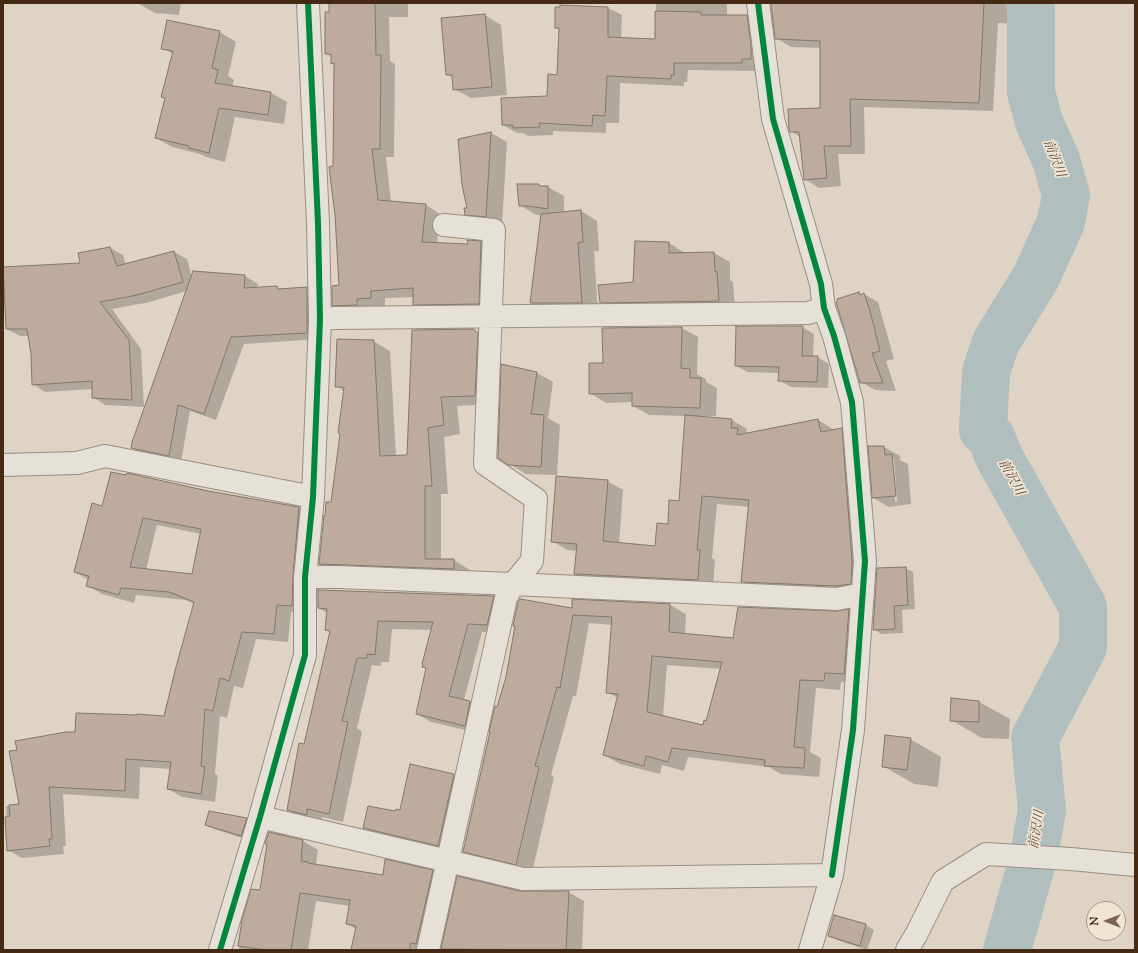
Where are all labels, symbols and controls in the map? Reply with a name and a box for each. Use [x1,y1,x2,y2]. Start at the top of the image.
water label: 前沢川 [1039,138,1067,180]
water label: 前沢川 [994,457,1026,499]
water label: 前沢川 [1027,810,1049,850]
north arrow [1086,901,1126,941]
text: N [1087,917,1103,925]

